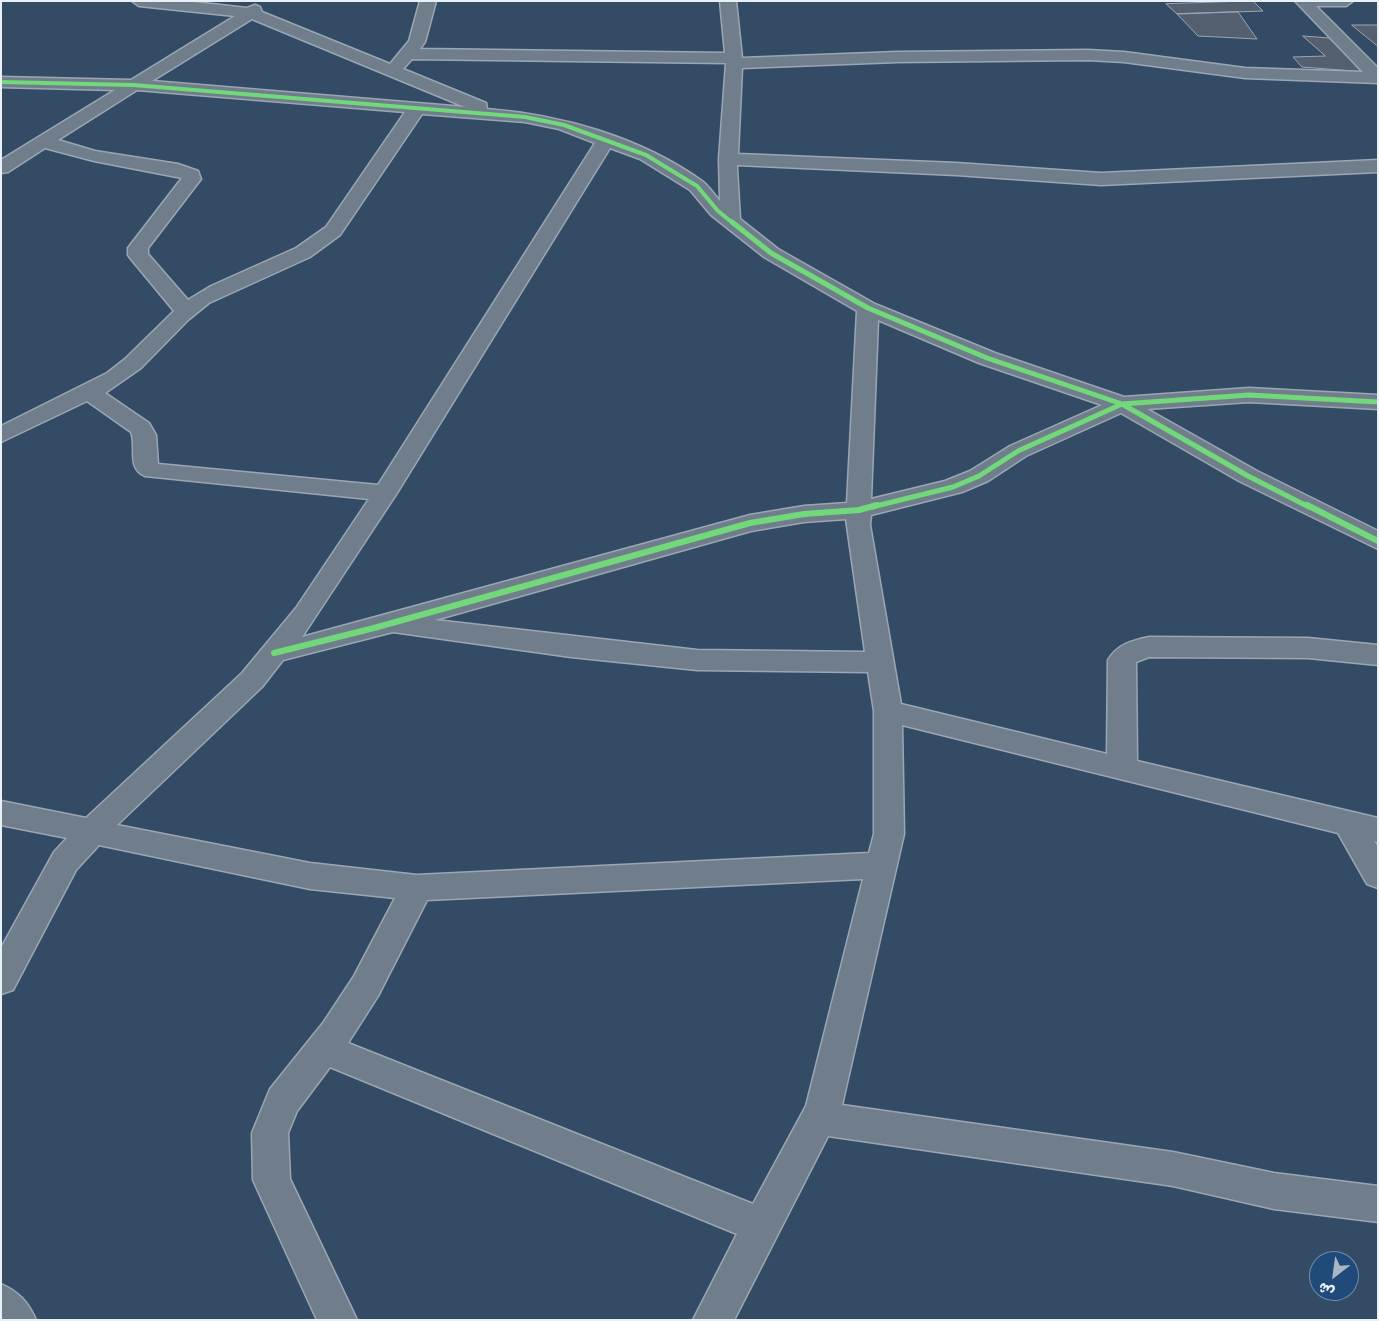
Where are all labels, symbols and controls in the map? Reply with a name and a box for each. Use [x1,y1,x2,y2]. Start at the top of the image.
north arrow [1309,1251,1359,1301]
text: ش [1315,1276,1339,1302]

